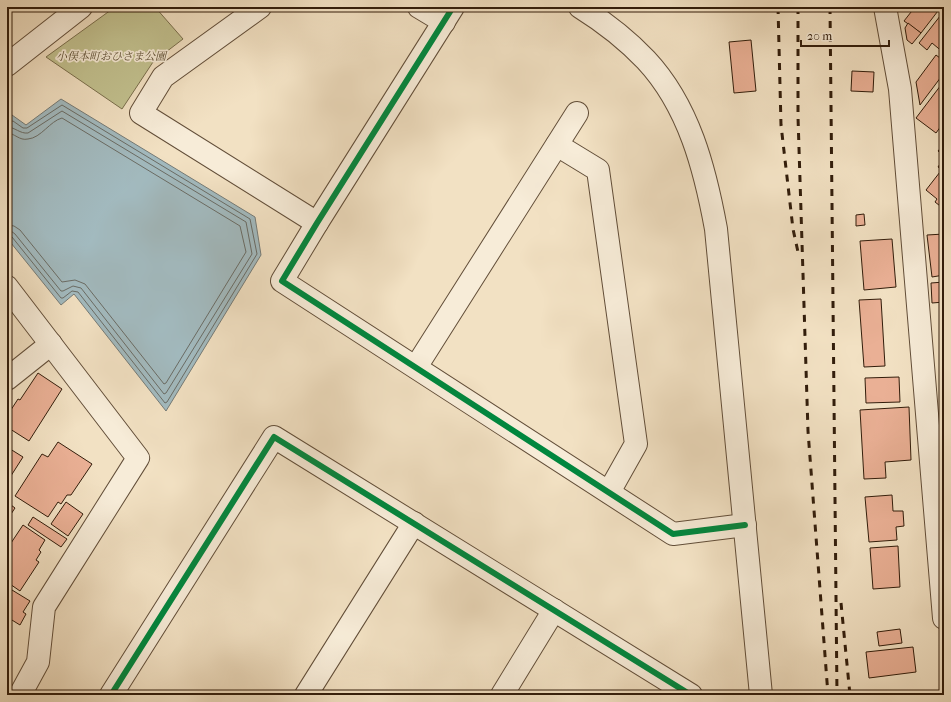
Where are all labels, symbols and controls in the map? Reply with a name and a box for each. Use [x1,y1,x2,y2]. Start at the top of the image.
scale bar [801,22,889,48]
text: 20 m [807,29,832,43]
park label: 小俣本町おひさま公園 [56,50,168,63]

